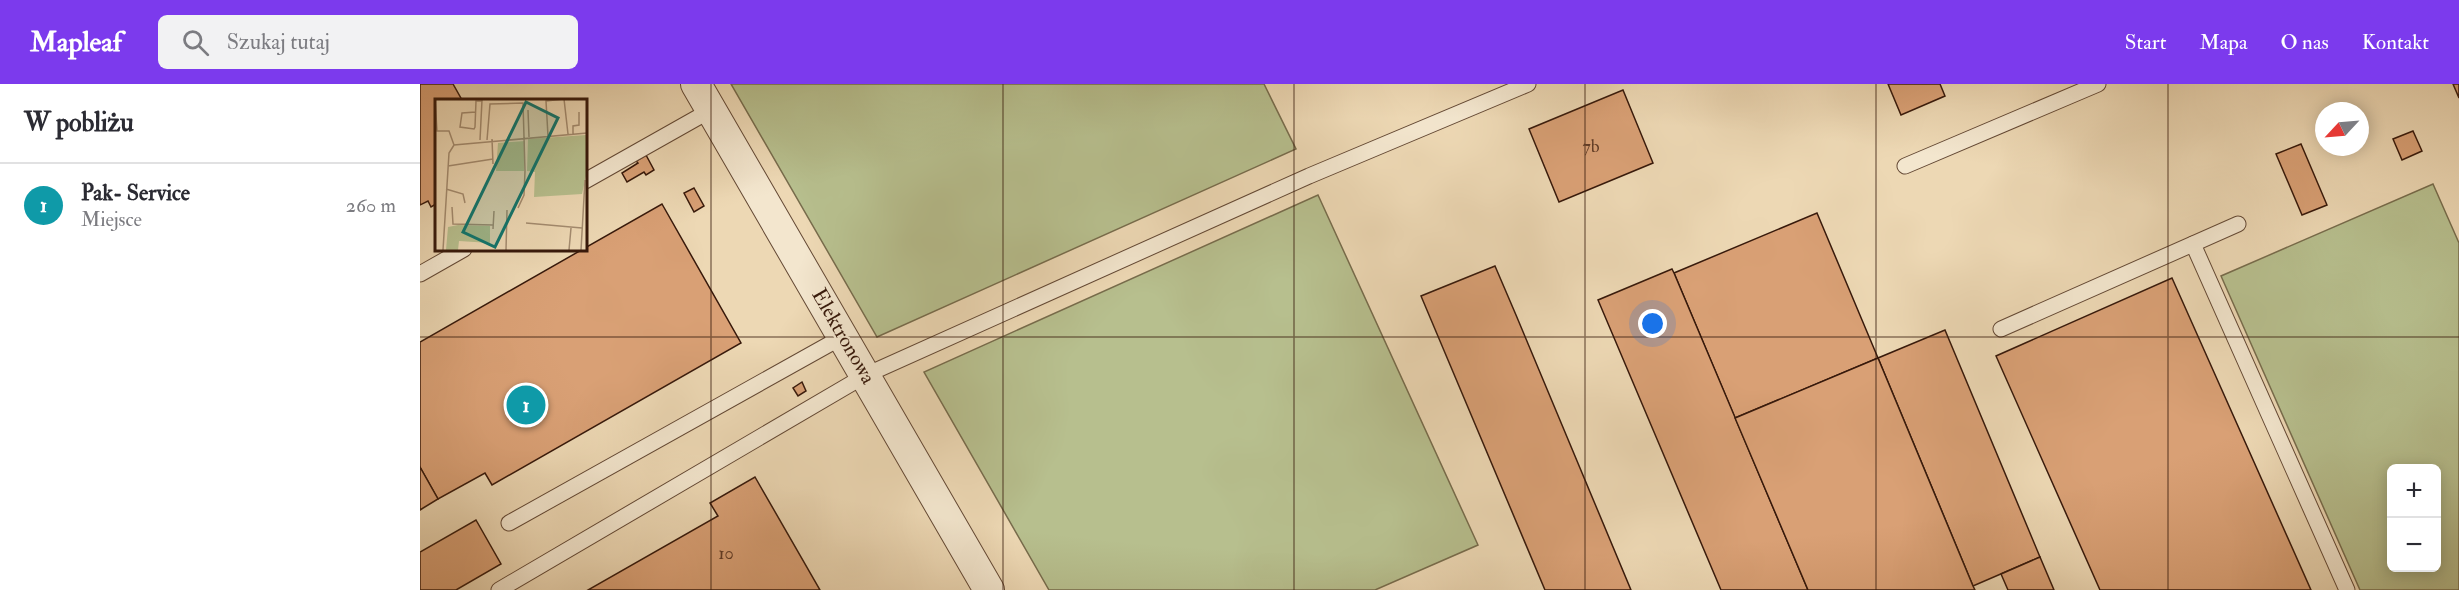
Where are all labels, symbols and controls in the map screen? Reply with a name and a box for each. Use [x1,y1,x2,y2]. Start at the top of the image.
search box [158,15,578,69]
text: Mapleaf [30,25,122,60]
icon: search [179,26,212,59]
text: Szukaj tutaj [227,28,330,56]
text: Start [2125,29,2167,56]
text: Mapa [2200,29,2248,56]
text: O nas [2281,29,2329,56]
text: Kontakt [2362,29,2429,56]
inset map [435,99,586,250]
north arrow [2315,102,2369,156]
text: W pobliżu [24,107,134,139]
house number: 7b [1582,135,1600,158]
text: Pak- Service [81,179,190,207]
text: 1 [40,193,47,218]
text: 260 m [346,193,396,218]
text: Miejsce [81,207,142,232]
street label: Elektronowa [805,284,882,389]
your location [1638,309,1667,338]
pin: 1 [506,382,546,428]
map controls [2387,464,2441,572]
button: + [2387,464,2441,518]
button: − [2387,518,2441,572]
house number: 10 [718,542,734,565]

